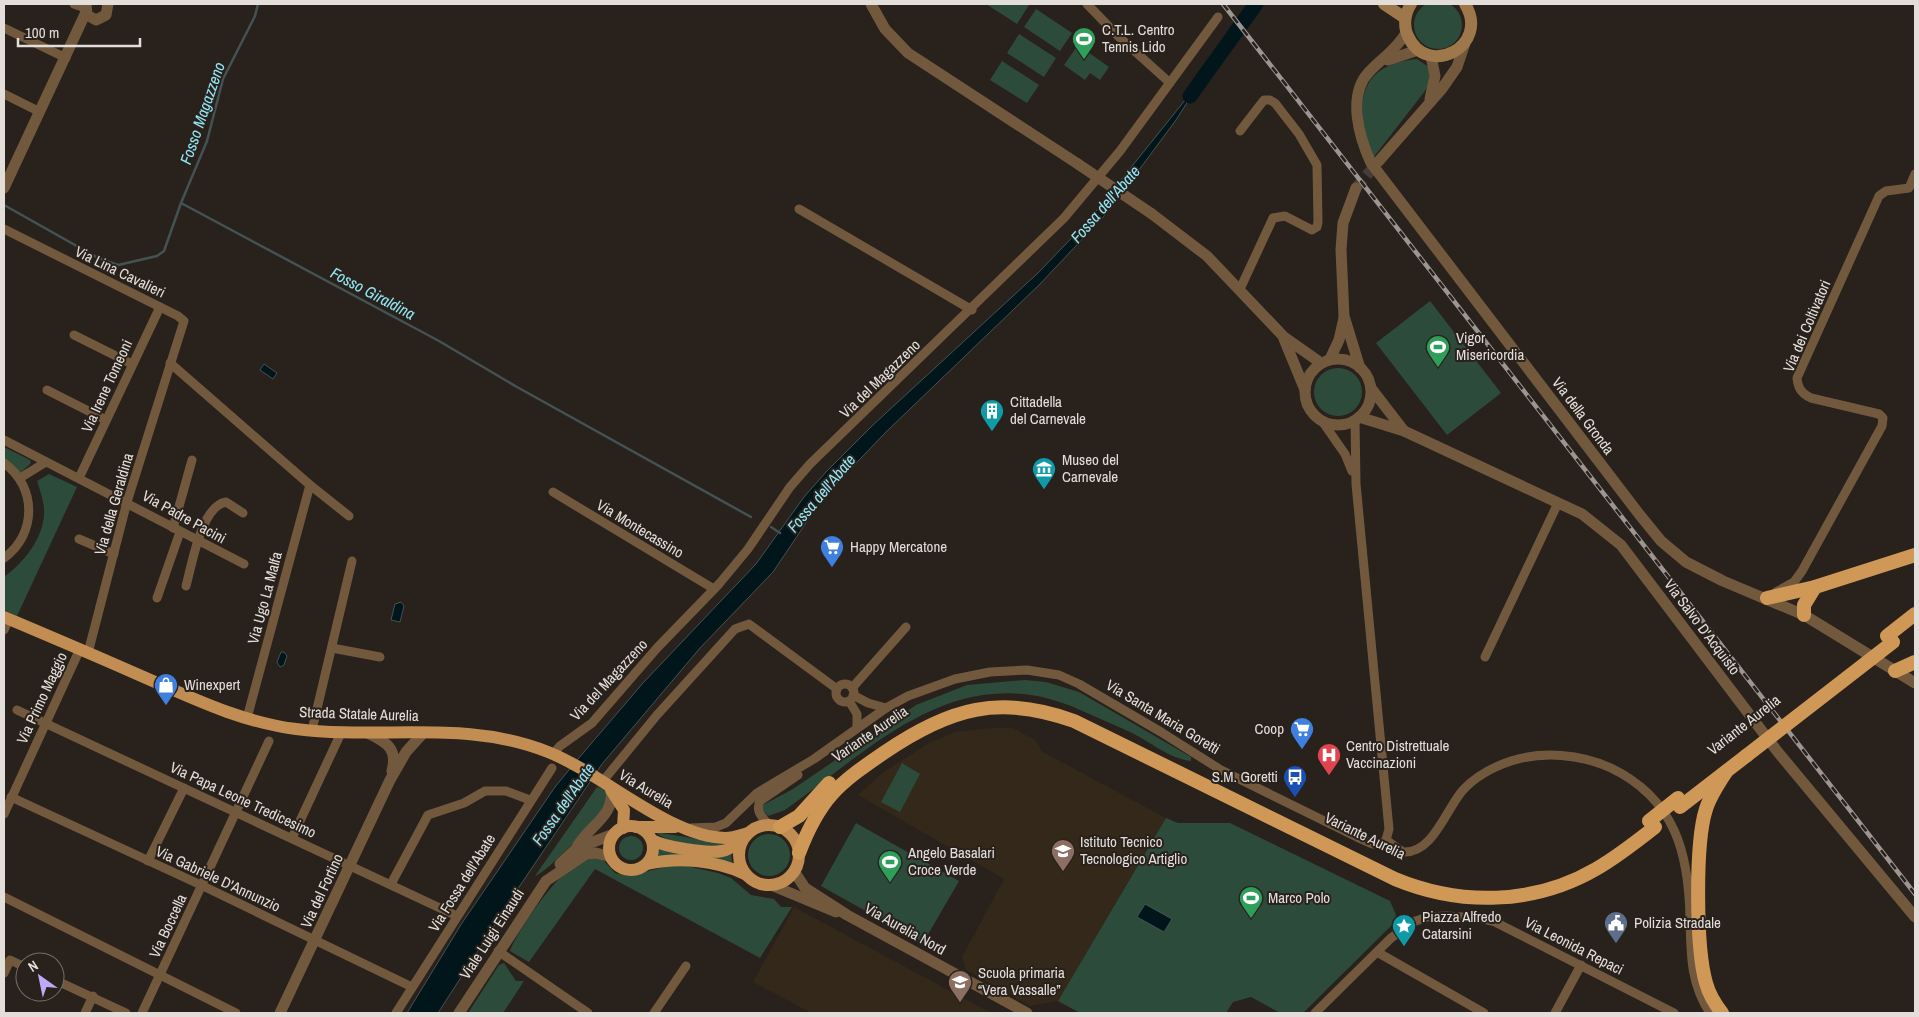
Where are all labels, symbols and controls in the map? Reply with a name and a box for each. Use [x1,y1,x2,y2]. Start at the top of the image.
scale bar [18,15,140,47]
place label: C.T.L. Centro Tennis Lido [1102,19,1175,57]
text: 100 m [25,22,59,43]
sports icon: C.T.L. Centro Tennis Lido [1071,26,1097,60]
water label: Fosso Magazzeno [174,59,230,167]
water label: Fossa dell'Abate [1065,161,1145,247]
street label: Via Lina Cavalieri [71,241,169,303]
water label: Fosso Giraldina [327,261,419,325]
street label: Via dei Coltivatori [1778,276,1835,375]
place label: Vigor Misericordia [1456,327,1525,365]
street label: Via del Magazzeno [835,334,925,423]
sports icon: Vigor Misericordia [1425,334,1451,368]
street label: Via Irene Tomeoni [76,336,137,436]
street label: Via della Gronda [1547,373,1620,459]
place label: Cittadella del Carnevale [1010,391,1086,429]
building icon: Cittadella del Carnevale [979,398,1005,432]
water label: Fossa dell'Abate [782,449,860,537]
place label: Museo del Carnevale [1062,449,1119,487]
street label: Via della Geraldina [89,450,138,557]
museum icon: Museo del Carnevale [1031,456,1057,490]
street label: Via Padre Pacini [139,485,230,548]
street label: Via Montecassino [593,494,688,563]
supermarket icon: Happy Mercatone [819,534,845,568]
place label: Happy Mercatone [850,536,947,557]
street label: Via Ugo La Malfa [242,549,287,646]
street label: Via Salvo D'Acquisto [1659,574,1745,679]
street label: Via del Magazzeno [565,634,652,725]
street label: Via Primo Maggio [11,648,72,747]
shop icon: Winexpert [153,672,179,706]
place label: Winexpert [184,674,241,695]
street label: Via Santa Maria Goretti [1102,674,1224,759]
street label: Variante Aurelia [1703,689,1785,760]
street label: Variante Aurelia [828,700,912,767]
street label: Strada Statale Aurelia [299,701,419,726]
supermarket icon: Coop [1289,716,1315,750]
place label: Coop [1255,718,1284,739]
place label: Centro Distrettuale Vaccinazioni [1346,735,1449,773]
hospital icon: Centro Distrettuale Vaccinazioni [1316,742,1342,776]
street label: Via Papa Leone Tredicesimo [167,756,320,843]
water label: Fossa dell'Abate [526,758,600,850]
street label: Via Aurelia [615,764,677,813]
bus stop icon: S.M. Goretti [1282,764,1308,798]
place label: S.M. Goretti [1212,766,1278,787]
street label: Variante Aurelia [1321,807,1409,864]
street label: Via Fossa dell'Abate [423,830,500,936]
place label: Istituto Tecnico Tecnologico Artiglio [1080,831,1188,869]
school or university icon: Istituto Tecnico Tecnologico Artiglio [1050,838,1076,872]
street label: Via Gabriele D'Annunzio [152,840,284,917]
place label: Angelo Basalari Croce Verde [907,842,995,880]
sports icon: Angelo Basalari Croce Verde [877,849,903,883]
street label: Via del Fortino [295,850,348,931]
street label: Viale Luigi Einaudi [454,884,529,983]
sports icon: Marco Polo [1238,885,1264,919]
place label: Marco Polo [1268,887,1330,908]
street label: Via Boccella [144,890,192,961]
street label: Via Aurelia Nord [861,898,950,960]
place label: Piazza Alfredo Catarsini [1422,906,1501,944]
public building icon: Polizia Stradale [1603,910,1629,944]
street label: Via Leonida Repaci [1521,912,1627,980]
place label: Polizia Stradale [1634,912,1721,933]
place icon: Piazza Alfredo Catarsini [1391,913,1417,947]
north arrow [15,952,65,1002]
text: N [25,956,41,976]
place label: Scuola primaria “Vera Vassalle” [978,962,1065,1000]
school or university icon: Scuola primaria “Vera Vassalle” [947,969,973,1003]

